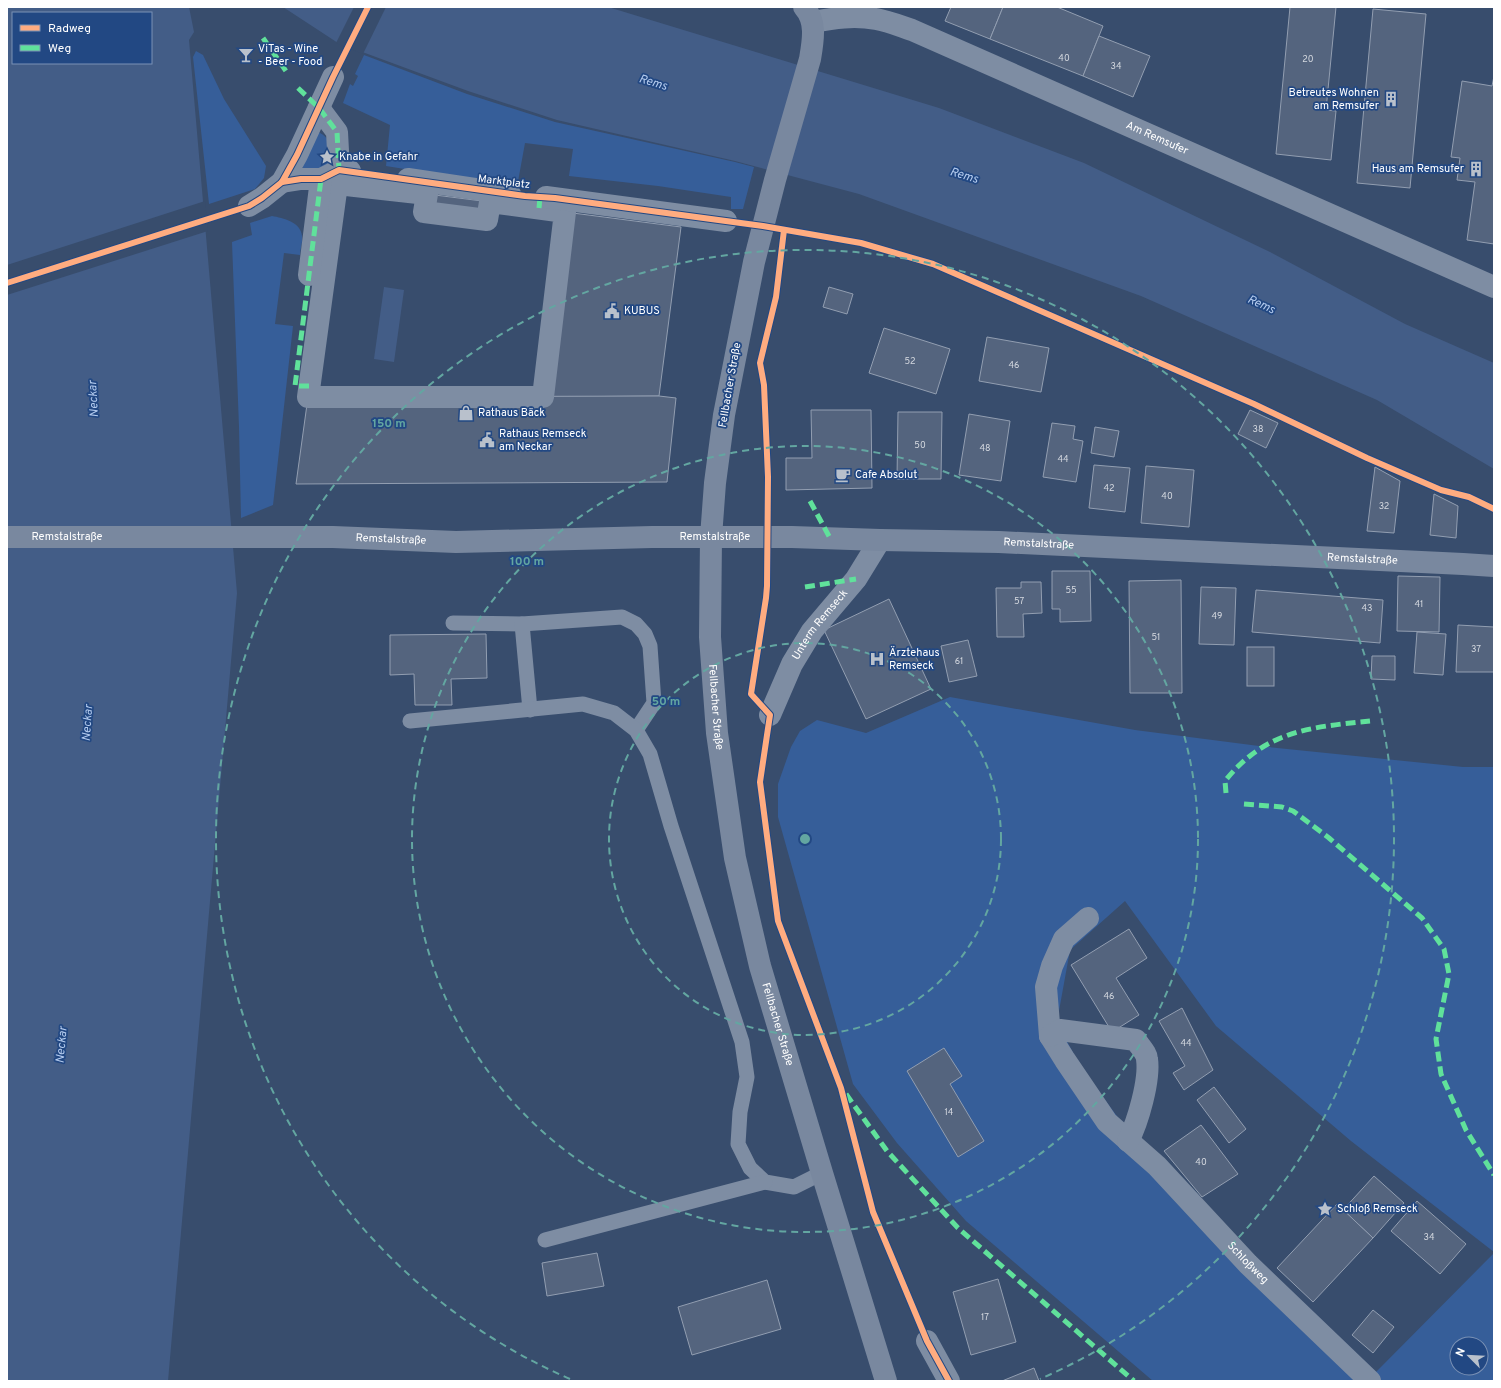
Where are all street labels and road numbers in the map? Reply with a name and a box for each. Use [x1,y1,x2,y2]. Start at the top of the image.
street label: Am Remsufer [1124,118,1191,158]
street label: Marktplatz [477,172,531,192]
street label: Fellbacher Straße [716,341,744,429]
street label: Remstalstraße [32,530,103,544]
street label: Remstalstraße [679,530,750,544]
street label: Remstalstraße [355,531,427,548]
street label: Remstalstraße [1003,535,1075,553]
street label: Remstalstraße [1327,551,1398,568]
street label: Unterm Remseck [789,586,851,662]
street label: Fellbacher Straße [705,664,726,751]
street label: Fellbacher Straße [758,981,797,1068]
street label: Schloßweg [1224,1239,1271,1287]

